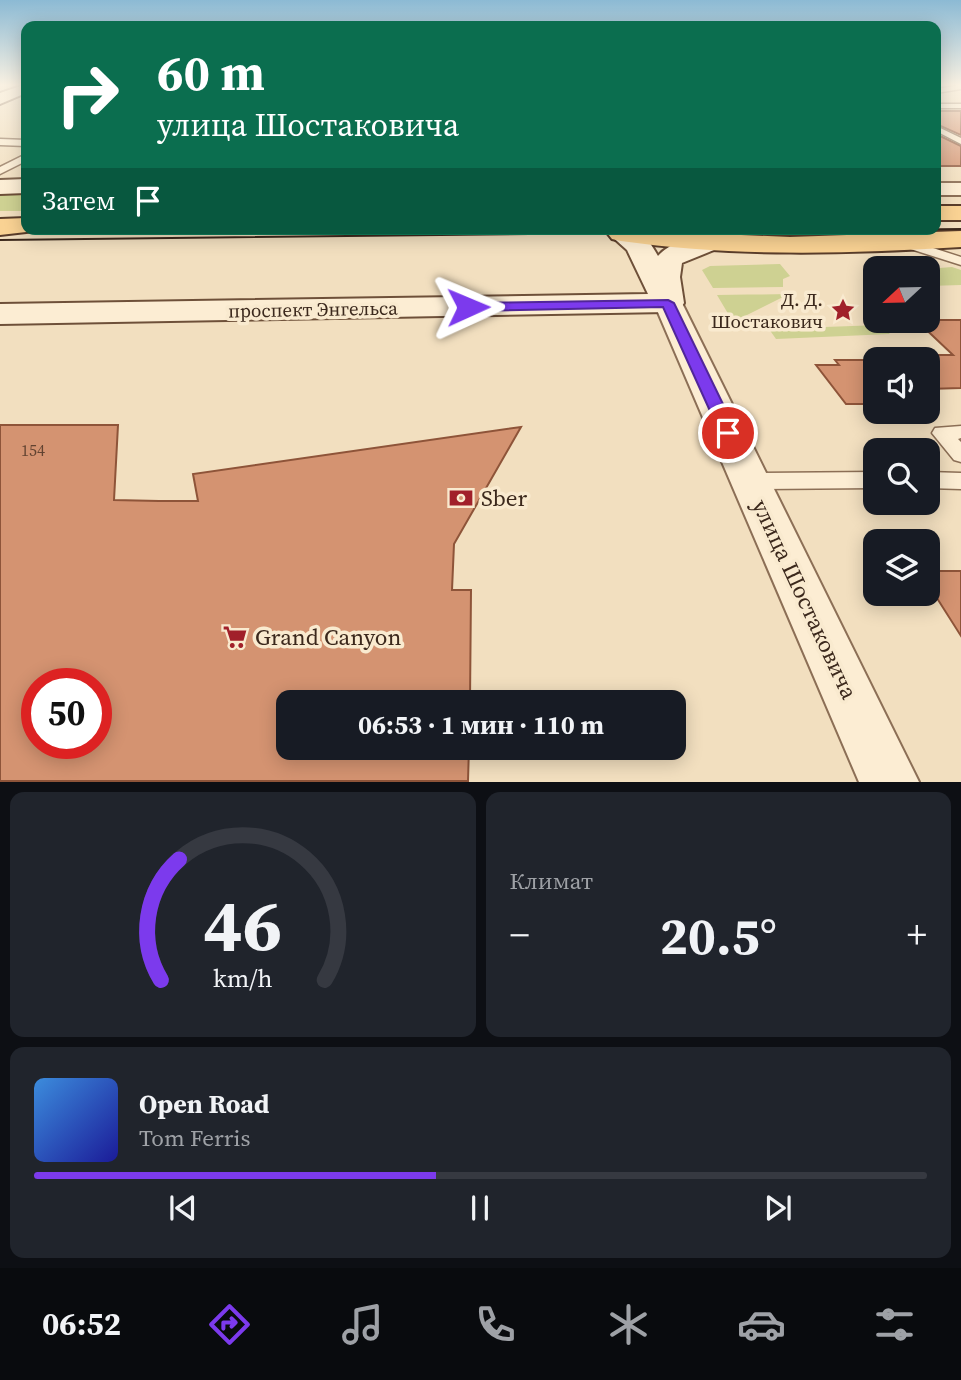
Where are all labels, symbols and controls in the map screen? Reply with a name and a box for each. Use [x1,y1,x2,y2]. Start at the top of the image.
text: 60 m [157,39,265,106]
icon: right [42,49,133,140]
text: улица Шостаковича [157,103,459,147]
icon: arrive [129,182,167,220]
text: Затем [42,183,115,219]
north arrow [863,256,940,332]
map controls [863,256,940,606]
position arrow [431,270,505,344]
place label: Д. Д. Шостакович [711,286,823,334]
street label: проспект Энгельса [228,295,398,323]
place icon: Д. Д. Шостакович [829,296,857,324]
button: sound [863,347,940,424]
pin [698,403,758,463]
icon: arrive [709,414,747,452]
button: search [863,438,940,515]
house number: 154 [21,439,45,461]
place label: Sber [481,482,528,514]
bank icon: Sber [447,484,475,512]
street label: улица Шостаковича [745,494,866,704]
button: layers [863,529,940,606]
place label: Grand Canyon [255,621,401,653]
supermarket icon: Grand Canyon [221,623,249,651]
speed limit sign: 50 [21,668,112,759]
text: 06:53 · 1 мин · 110 m [358,707,604,743]
text: Климат [510,865,593,897]
text: 46 [203,876,282,975]
text: 20.5° [660,900,777,971]
text: − [510,909,530,961]
text: + [907,909,927,961]
text: km/h [213,961,273,995]
text: Open Road [139,1086,270,1122]
text: Tom Ferris [139,1122,250,1154]
icon: previous [164,1189,202,1227]
icon: pause [461,1189,499,1227]
icon: next [759,1189,797,1227]
icon: directions [205,1300,254,1349]
icon: music [338,1300,387,1349]
icon: phone [471,1300,520,1349]
icon: climate [604,1300,653,1349]
icon: car [737,1300,786,1349]
icon: filters [870,1300,919,1349]
text: 06:52 [42,1302,121,1346]

